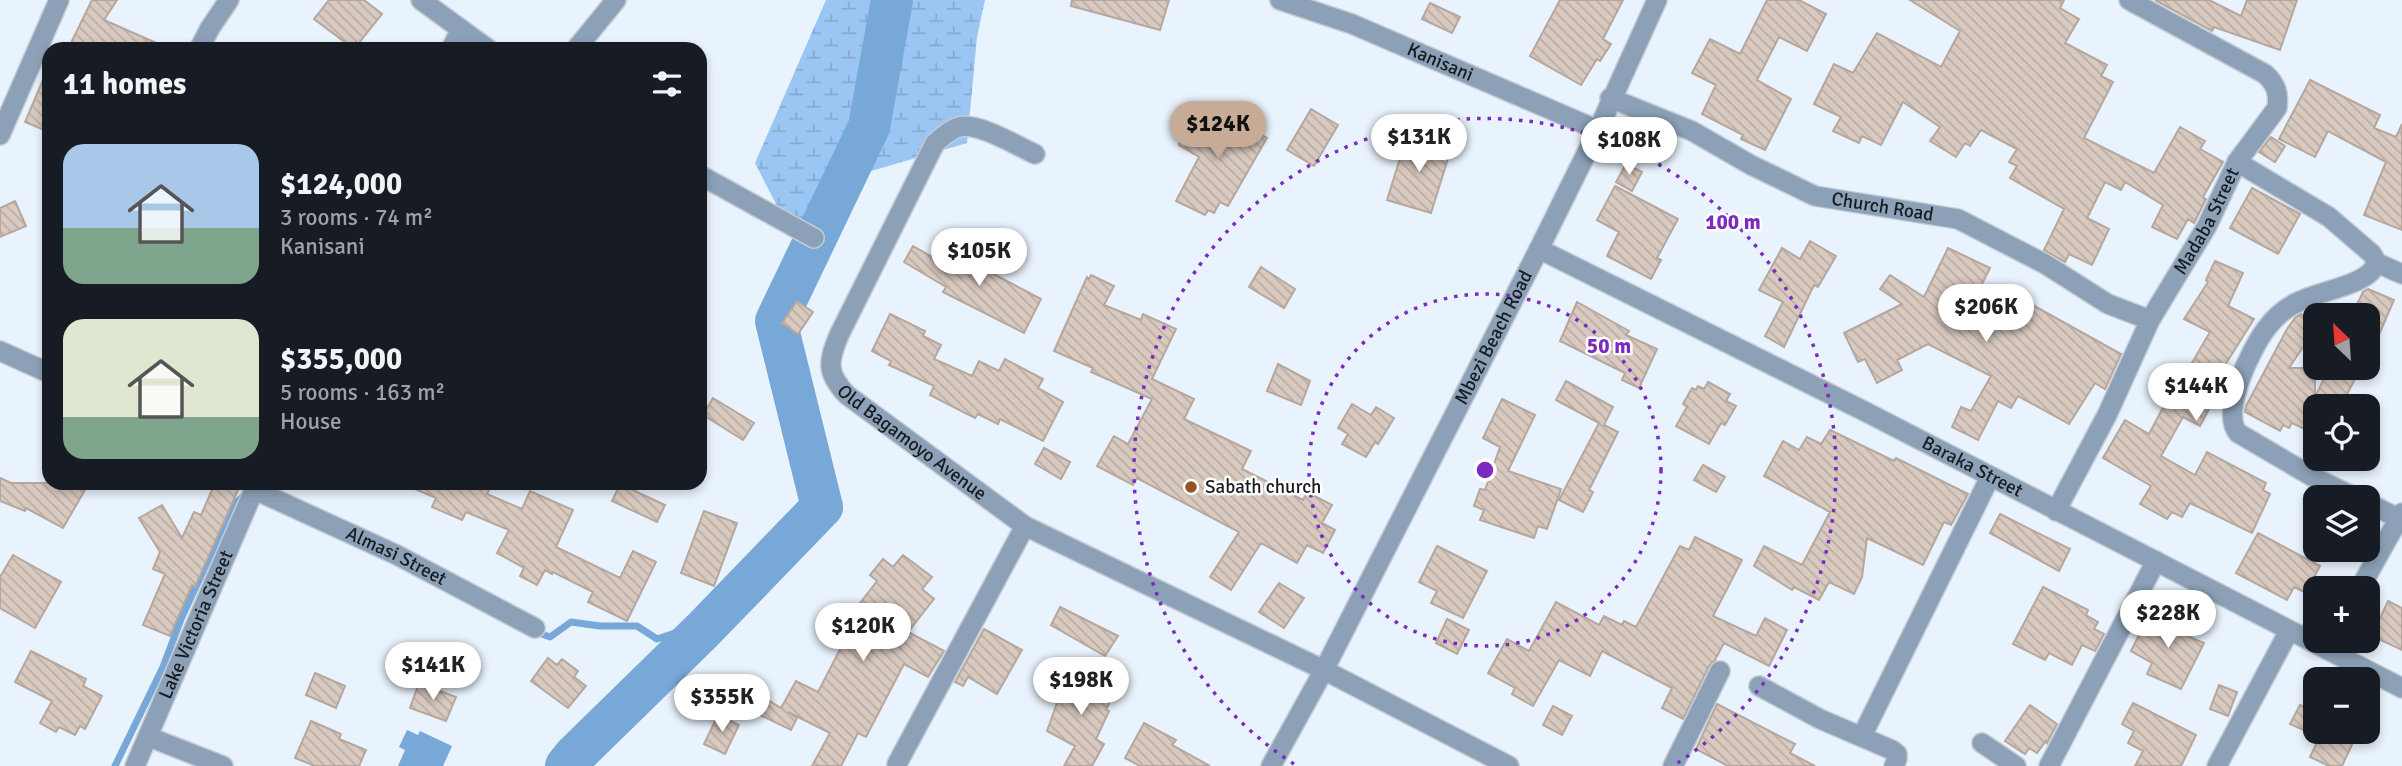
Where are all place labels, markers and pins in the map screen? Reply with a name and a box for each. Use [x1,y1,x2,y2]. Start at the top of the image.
pin: $124K [1169,102,1267,161]
pin: $131K [1370,114,1468,174]
pin: $108K [1580,118,1678,177]
pin: $105K [930,229,1028,288]
pin: $206K [1937,284,2035,344]
pin: $144K [2147,364,2245,423]
centre of rings [1473,458,1497,482]
place label: Sabath church [1205,475,1321,499]
marker: Sabath church [1183,479,1199,495]
pin: $228K [2119,590,2217,650]
pin: $120K [814,604,912,663]
pin: $141K [384,642,482,702]
pin: $198K [1032,658,1130,717]
pin: $355K [673,674,771,734]

